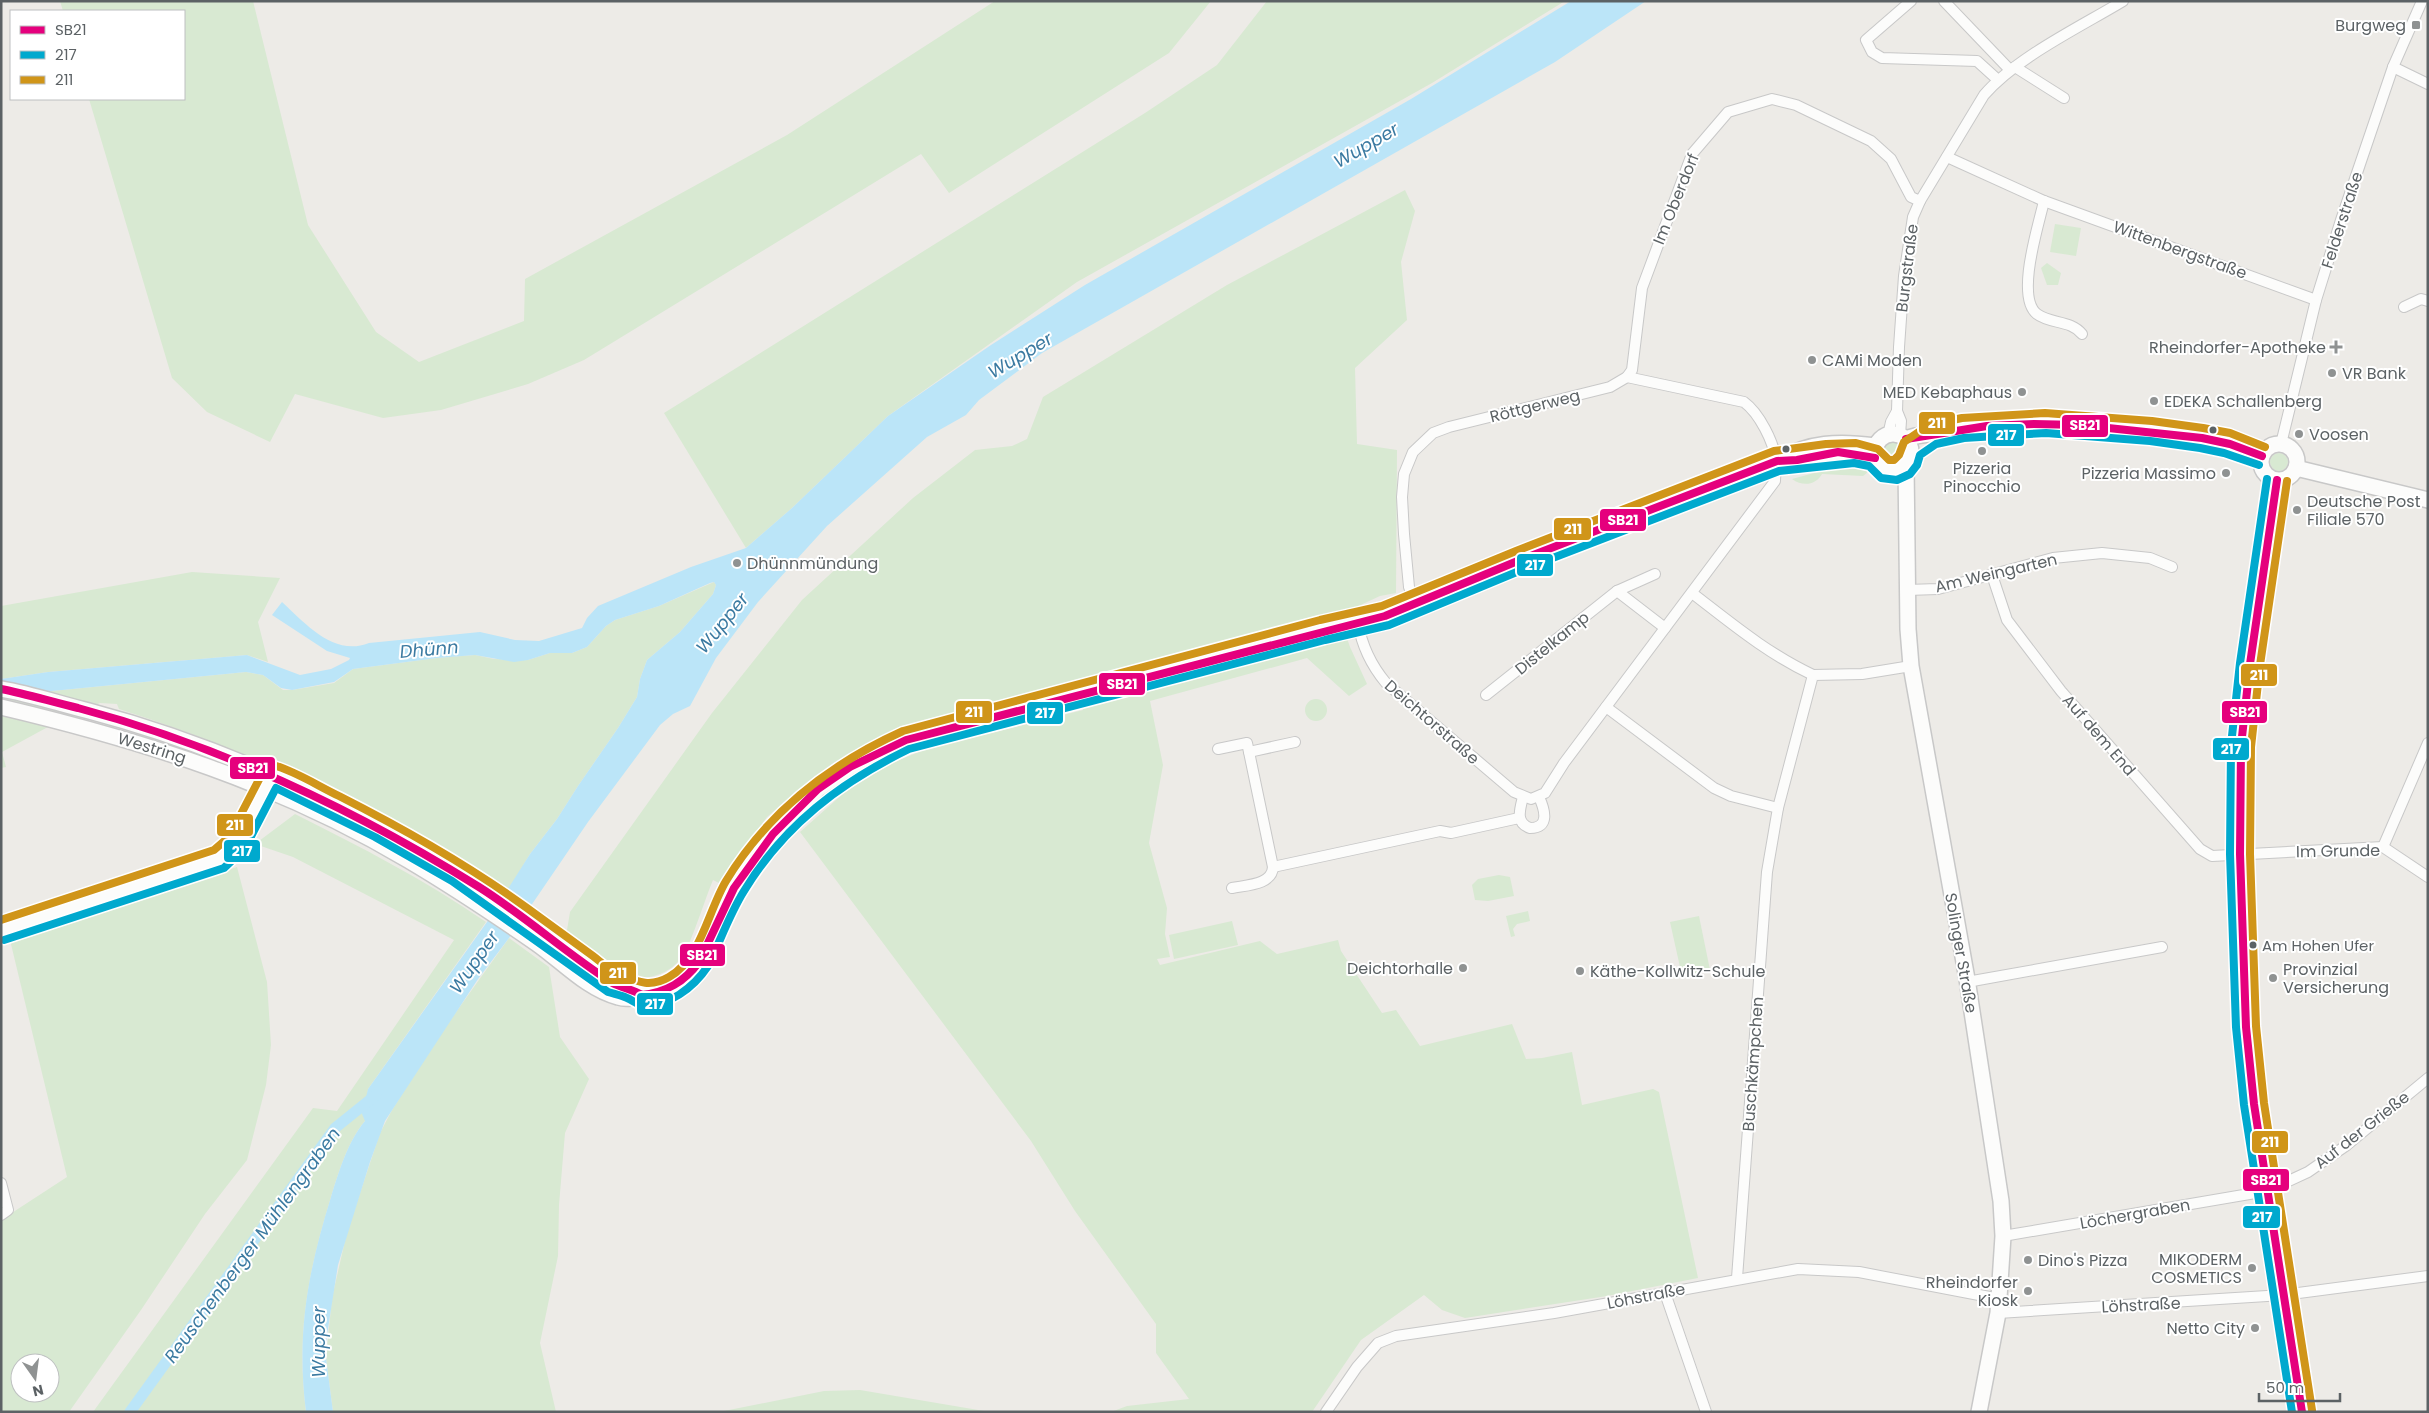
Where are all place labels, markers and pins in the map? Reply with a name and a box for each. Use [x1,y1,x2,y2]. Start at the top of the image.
place label: Burgweg [2335,14,2406,37]
marker: Burgweg [2410,19,2422,31]
place label: Rheindorfer-Apotheke [2149,336,2326,359]
marker: Rheindorfer-Apotheke [2330,341,2342,353]
place label: CAMi Moden [1822,349,1922,372]
marker: CAMi Moden [1806,354,1818,366]
place label: VR Bank [2342,362,2407,385]
marker: VR Bank [2326,367,2338,379]
place label: MED Kebaphaus [1883,381,2012,404]
marker: MED Kebaphaus [2016,386,2028,398]
place label: EDEKA Schallenberg [2164,390,2322,413]
marker: EDEKA Schallenberg [2148,395,2160,407]
place label: Voosen [2309,423,2369,446]
unlabelled marker [2208,425,2218,435]
marker: Voosen [2293,428,2305,440]
unlabelled marker [1781,444,1791,454]
marker: Pizzeria Pinocchio [1976,445,1988,457]
place label: Pizzeria Pinocchio [1943,457,2021,498]
place label: Pizzeria Massimo [2081,462,2216,485]
marker: Pizzeria Massimo [2220,467,2232,479]
place label: Deutsche Post Filiale 570 [2307,490,2421,531]
marker: Deutsche Post Filiale 570 [2291,504,2303,516]
place label: Dhünnmündung [747,552,878,575]
marker: Dhünnmündung [731,557,743,569]
place label: Am Hohen Ufer [2262,935,2374,956]
marker: Am Hohen Ufer [2248,940,2258,950]
place label: Deichtorhalle [1347,957,1453,980]
place label: Provinzial Versicherung [2283,958,2389,999]
place label: Käthe-Kollwitz-Schule [1590,960,1765,983]
marker: Deichtorhalle [1457,962,1469,974]
marker: Käthe-Kollwitz-Schule [1574,965,1586,977]
marker: Provinzial Versicherung [2267,972,2279,984]
place label: MIKODERM COSMETICS [2151,1248,2242,1289]
place label: Dino's Pizza [2038,1249,2127,1272]
marker: Dino's Pizza [2022,1254,2034,1266]
marker: MIKODERM COSMETICS [2246,1262,2258,1274]
place label: Rheindorfer Kiosk [1926,1271,2019,1312]
marker: Rheindorfer Kiosk [2022,1285,2034,1297]
place label: Netto City [2167,1317,2245,1340]
marker: Netto City [2249,1322,2261,1334]

